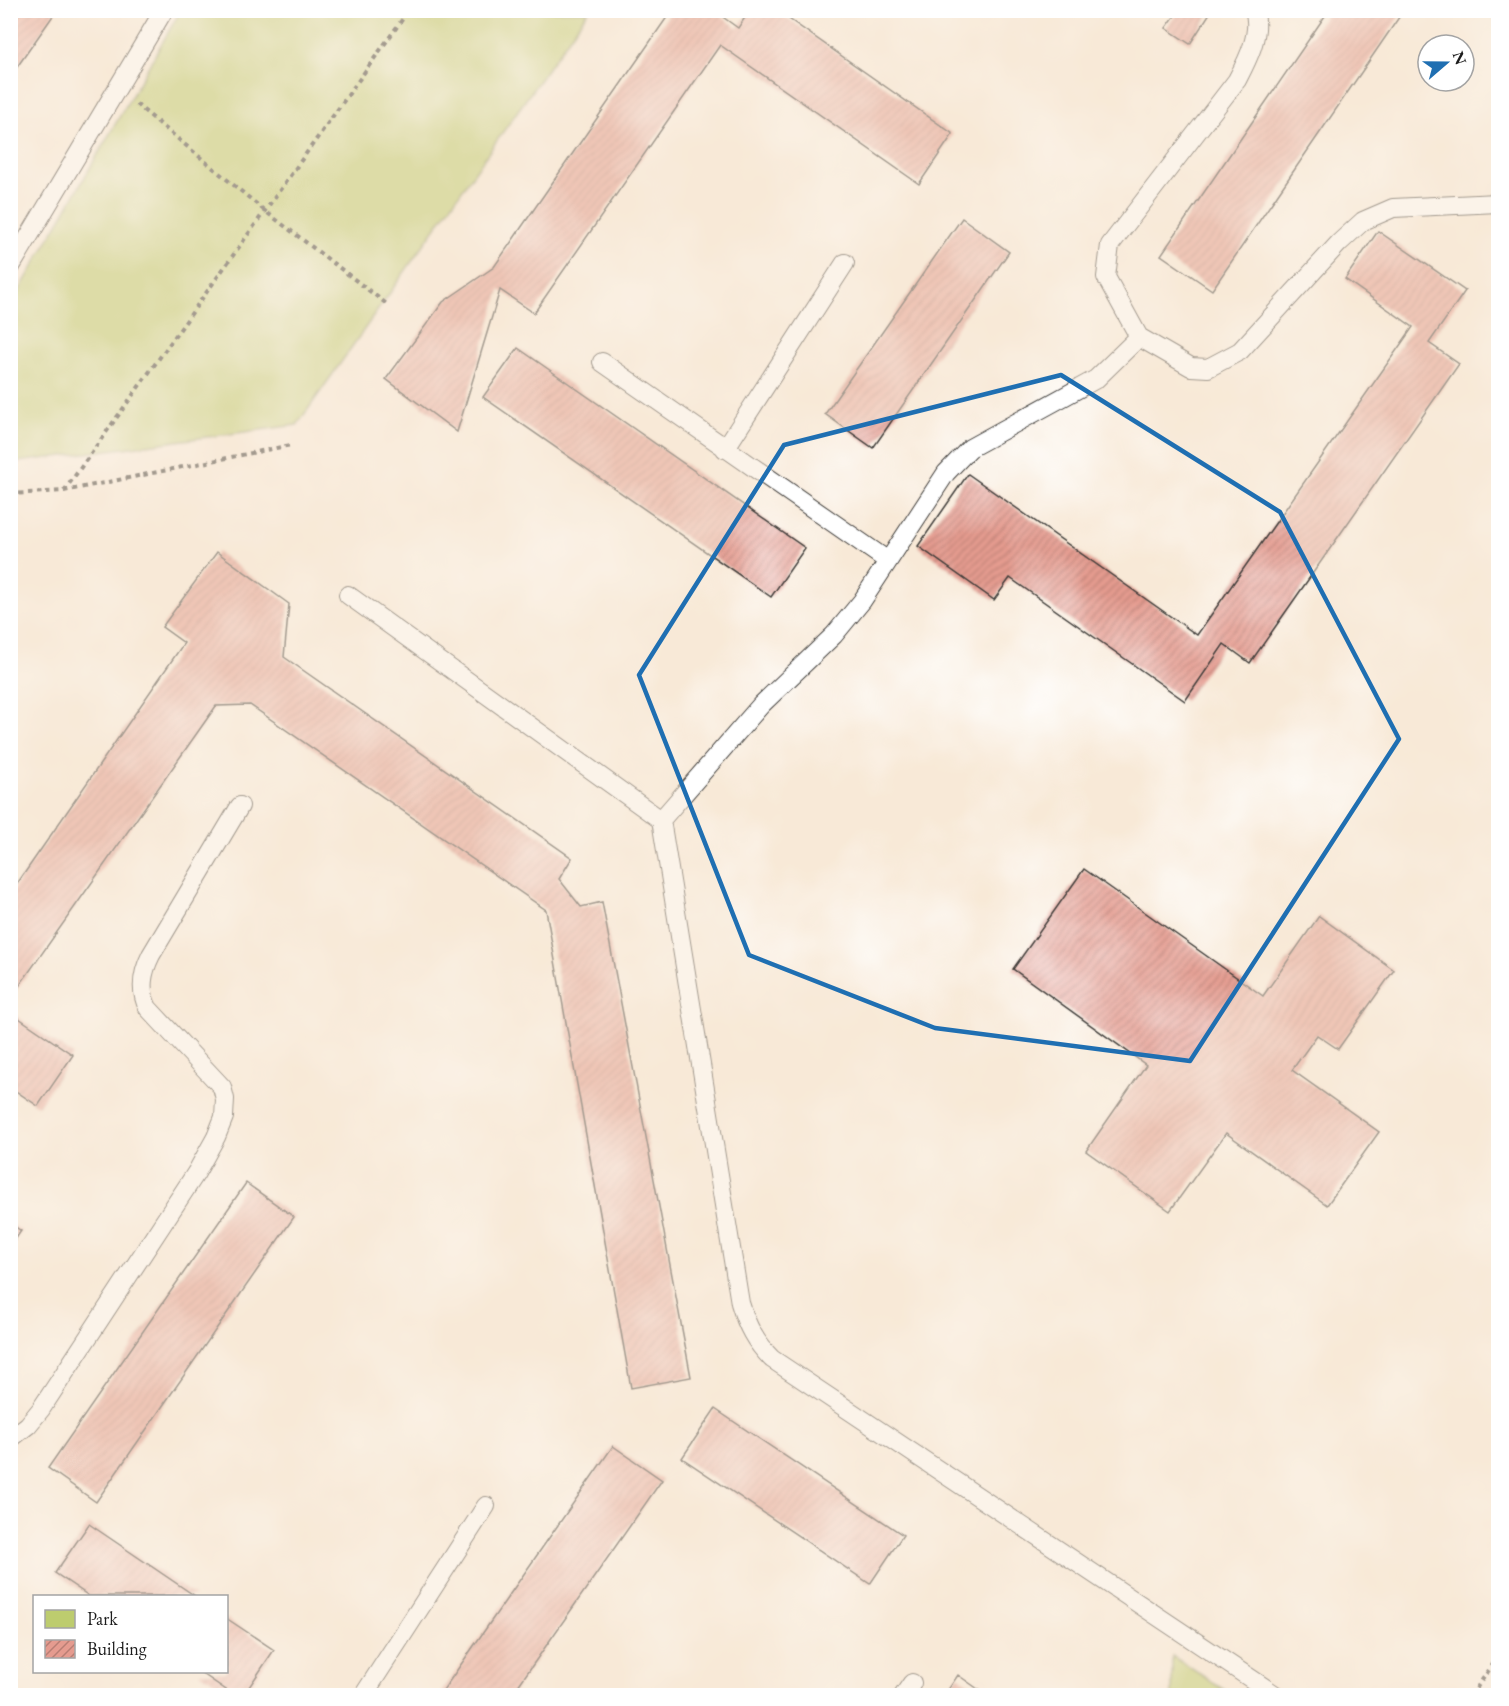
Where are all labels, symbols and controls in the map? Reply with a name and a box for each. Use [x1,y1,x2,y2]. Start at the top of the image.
north arrow [1416,33,1476,93]
text: N [1448,48,1472,68]
legend [33,1595,228,1673]
text: Park [87,1607,118,1630]
text: Building [87,1637,147,1660]

